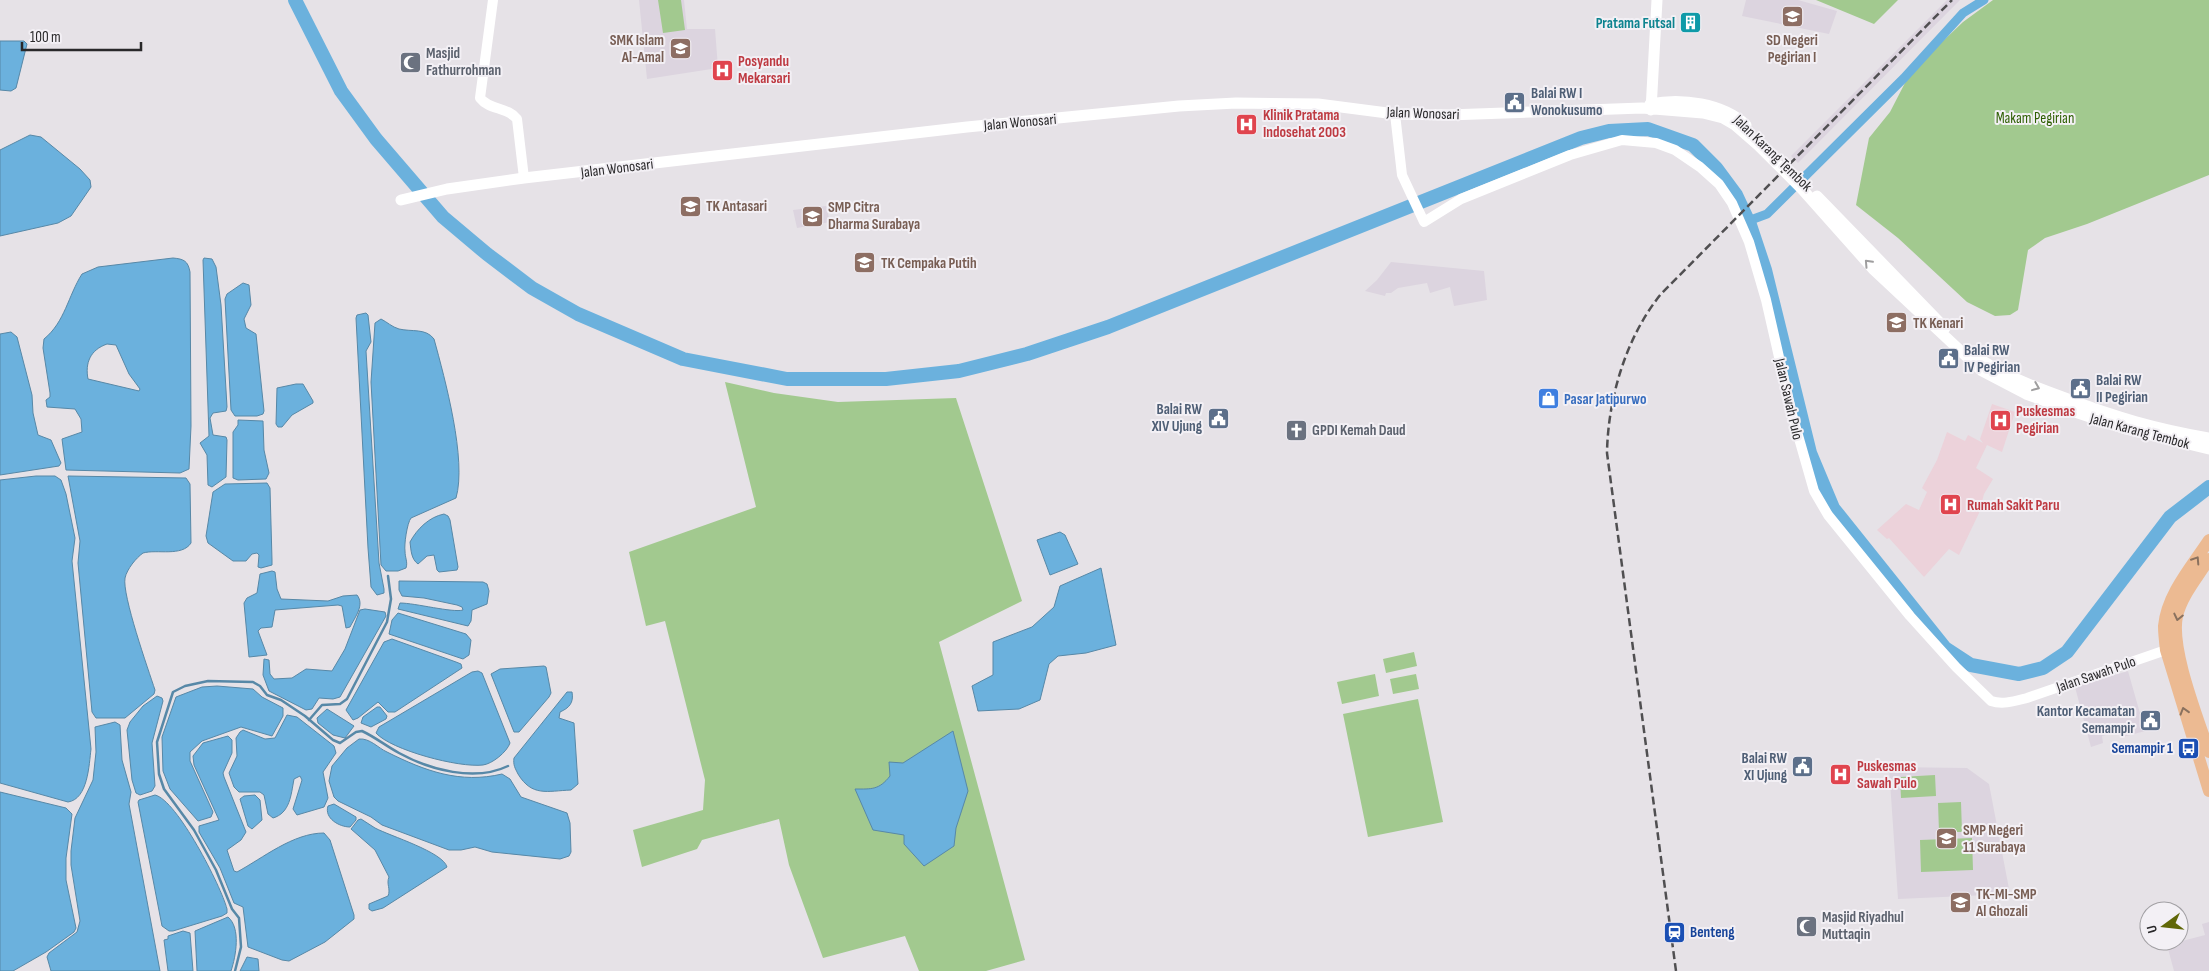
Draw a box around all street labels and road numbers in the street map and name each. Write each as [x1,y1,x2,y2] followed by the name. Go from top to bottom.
[1385,103,1460,124] street label: Jalan Wonosari
[982,110,1057,135] street label: Jalan Wonosari
[1729,110,1816,196] street label: Jalan Karang Tembok
[579,155,655,182] street label: Jalan Wonosari
[1770,356,1807,442] street label: Jalan Sawah Pulo
[2087,409,2192,454] street label: Jalan Karang Tembok
[2053,652,2138,697] street label: Jalan Sawah Pulo

